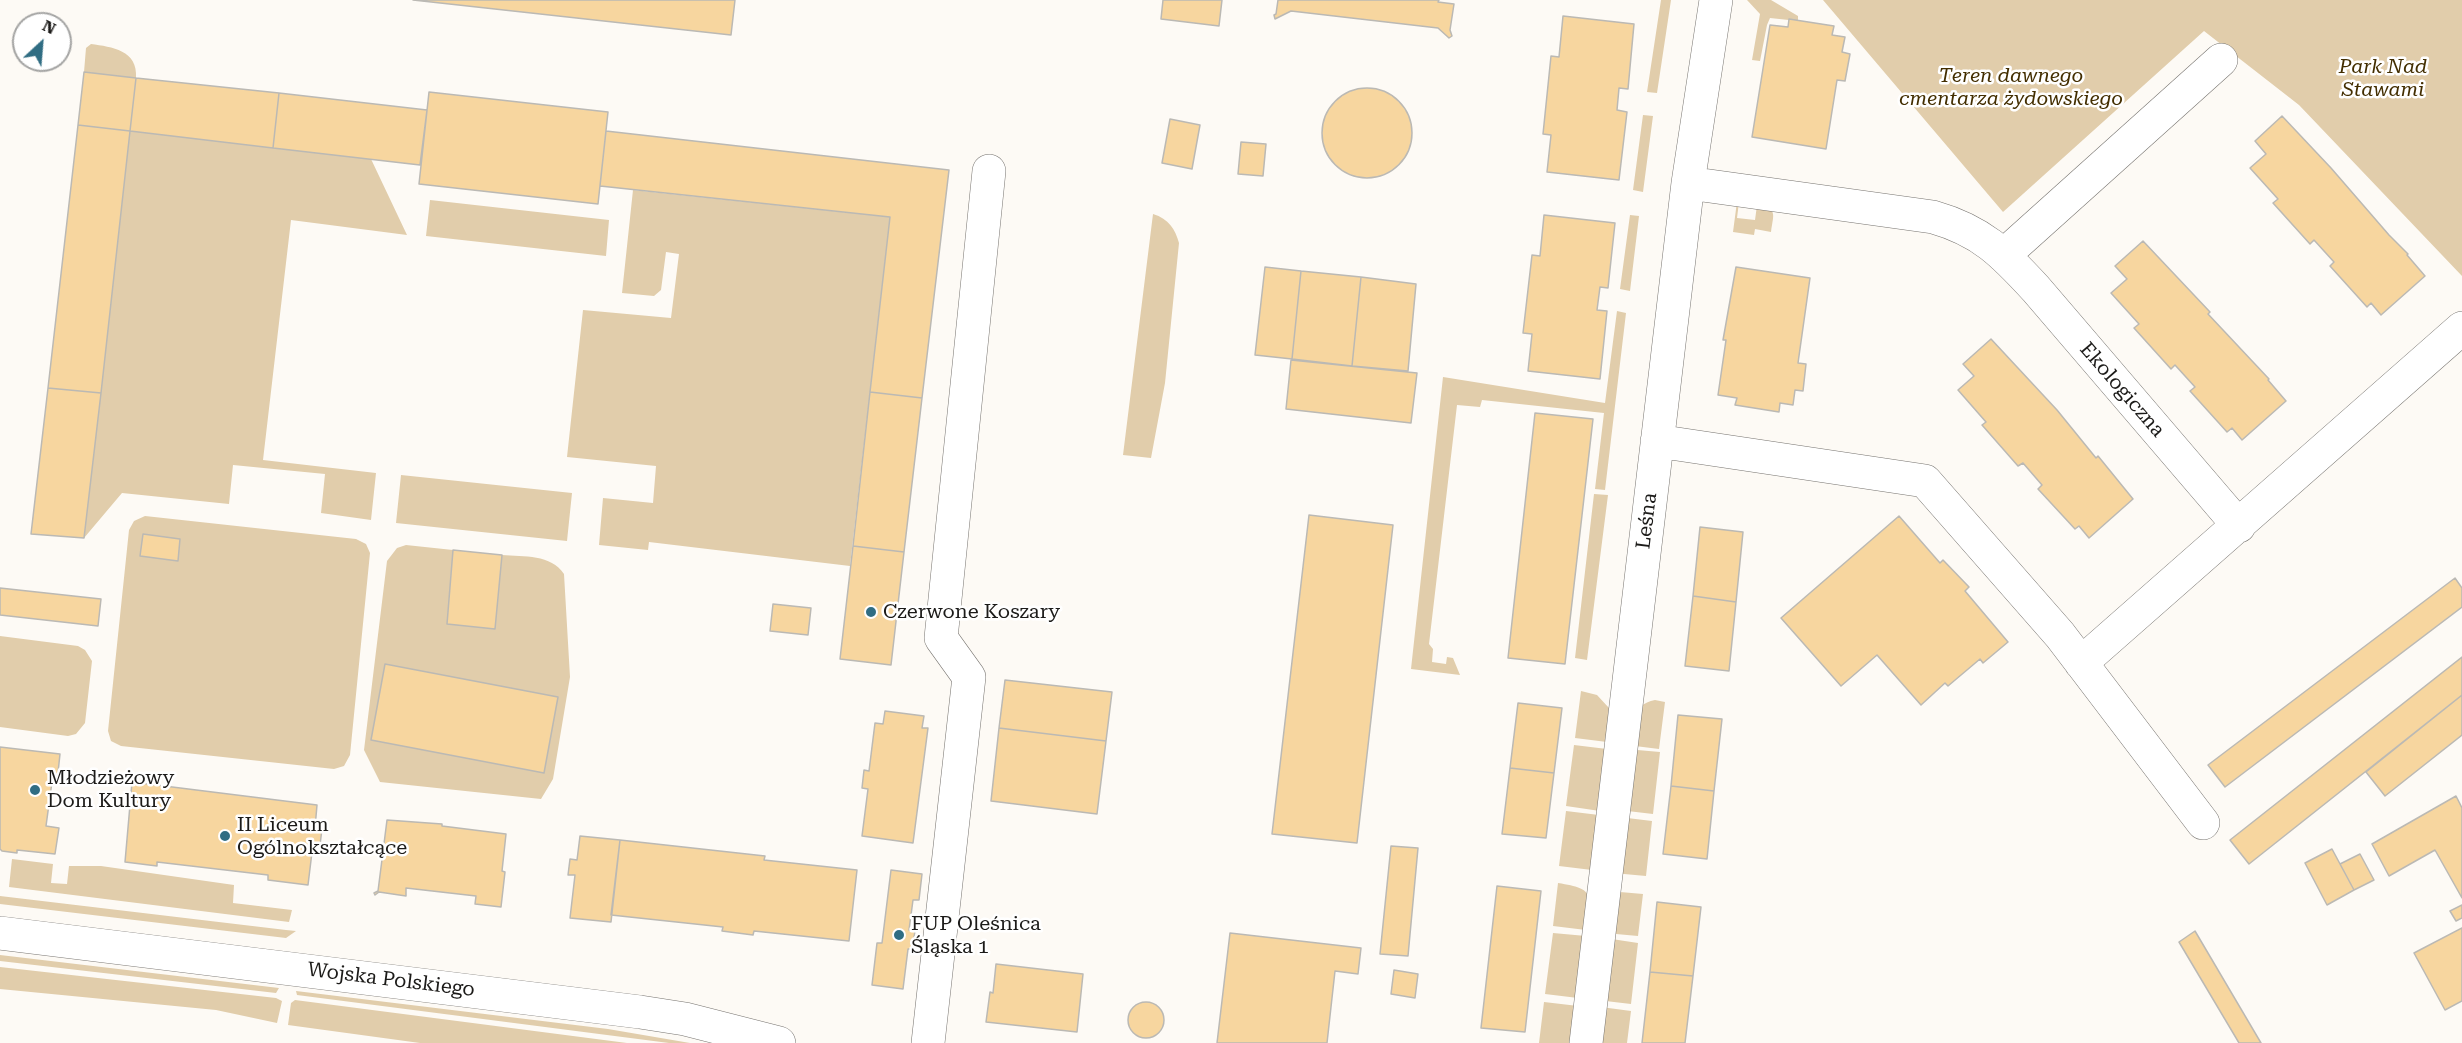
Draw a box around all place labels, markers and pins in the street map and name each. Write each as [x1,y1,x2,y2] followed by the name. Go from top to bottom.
[883,600,1060,624] place label: Czerwone Koszary
[864,605,878,619] marker: Czerwone Koszary
[47,766,174,813] place label: Młodzieżowy Dom Kultury
[28,783,42,797] marker: Młodzieżowy Dom Kultury
[237,813,407,860] place label: II Liceum Ogólnokształcące
[218,829,232,843] marker: II Liceum Ogólnokształcące
[911,912,1041,959] place label: FUP Oleśnica Śląska 1
[892,928,906,942] marker: FUP Oleśnica Śląska 1

